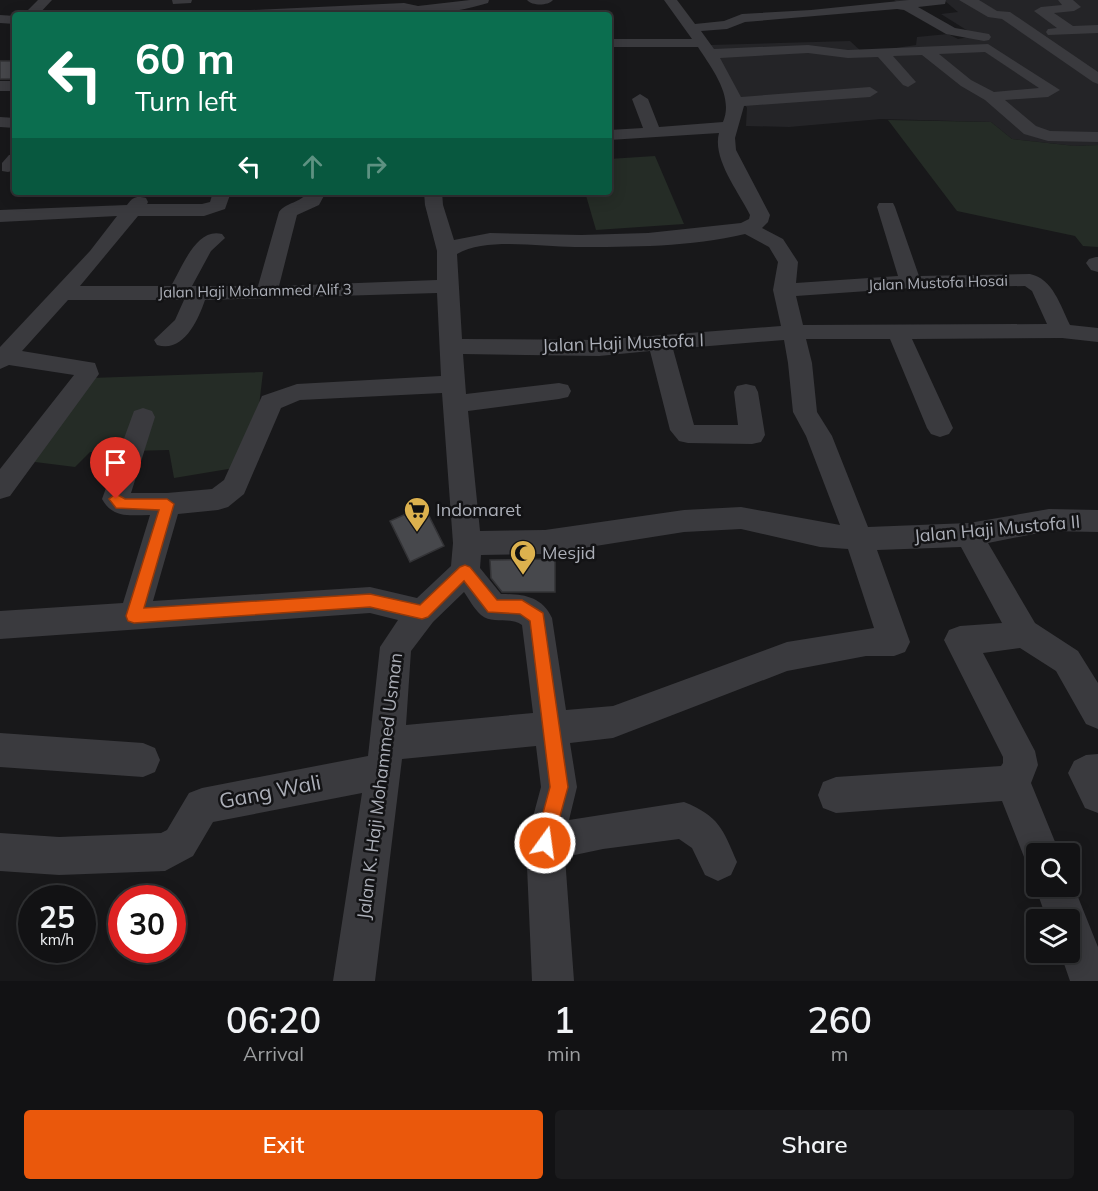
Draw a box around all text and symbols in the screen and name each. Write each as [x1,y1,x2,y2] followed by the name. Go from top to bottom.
[135,32,235,85] text: 60 m
[36,36,114,114] icon: left
[135,84,237,118] text: Turn left
[233,150,266,183] icon: left
[296,150,329,183] icon: ahead
[359,150,392,183] icon: right
[868,271,1008,294] street label: Jalan Mustofa Hosai
[158,279,352,302] street label: Jalan Haji Mohammed Alif 3
[542,328,704,357] street label: Jalan Haji Mustofa I
[90,437,141,499] pin
[99,446,132,479] icon: arrive
[402,495,432,533] supermarket icon: Indomaret
[436,498,521,521] place label: Indomaret
[913,510,1081,547] street label: Jalan Haji Mustofa II
[508,538,538,576] mosque icon: Mesjid
[542,541,596,564] place label: Mesjid
[352,651,407,921] street label: Jalan K. Haji Mohammed Usman
[217,768,323,814] street label: Gang Wali
[513,811,577,875] position arrow
[1026,843,1080,963] map controls
[1026,843,1080,897] button: search
[108,885,186,963] speed limit sign: 30
[39,898,75,936] text: 25
[1026,909,1080,963] button: layers
[40,930,74,949] text: km/h
[226,997,321,1042] text: 06:20
[553,997,575,1042] text: 1
[807,997,872,1042] text: 260
[243,1041,304,1066] text: Arrival
[547,1041,581,1066] text: min
[831,1041,848,1066] text: m
[24,1110,543,1179] button: Exit
[555,1110,1074,1179] button: Share

